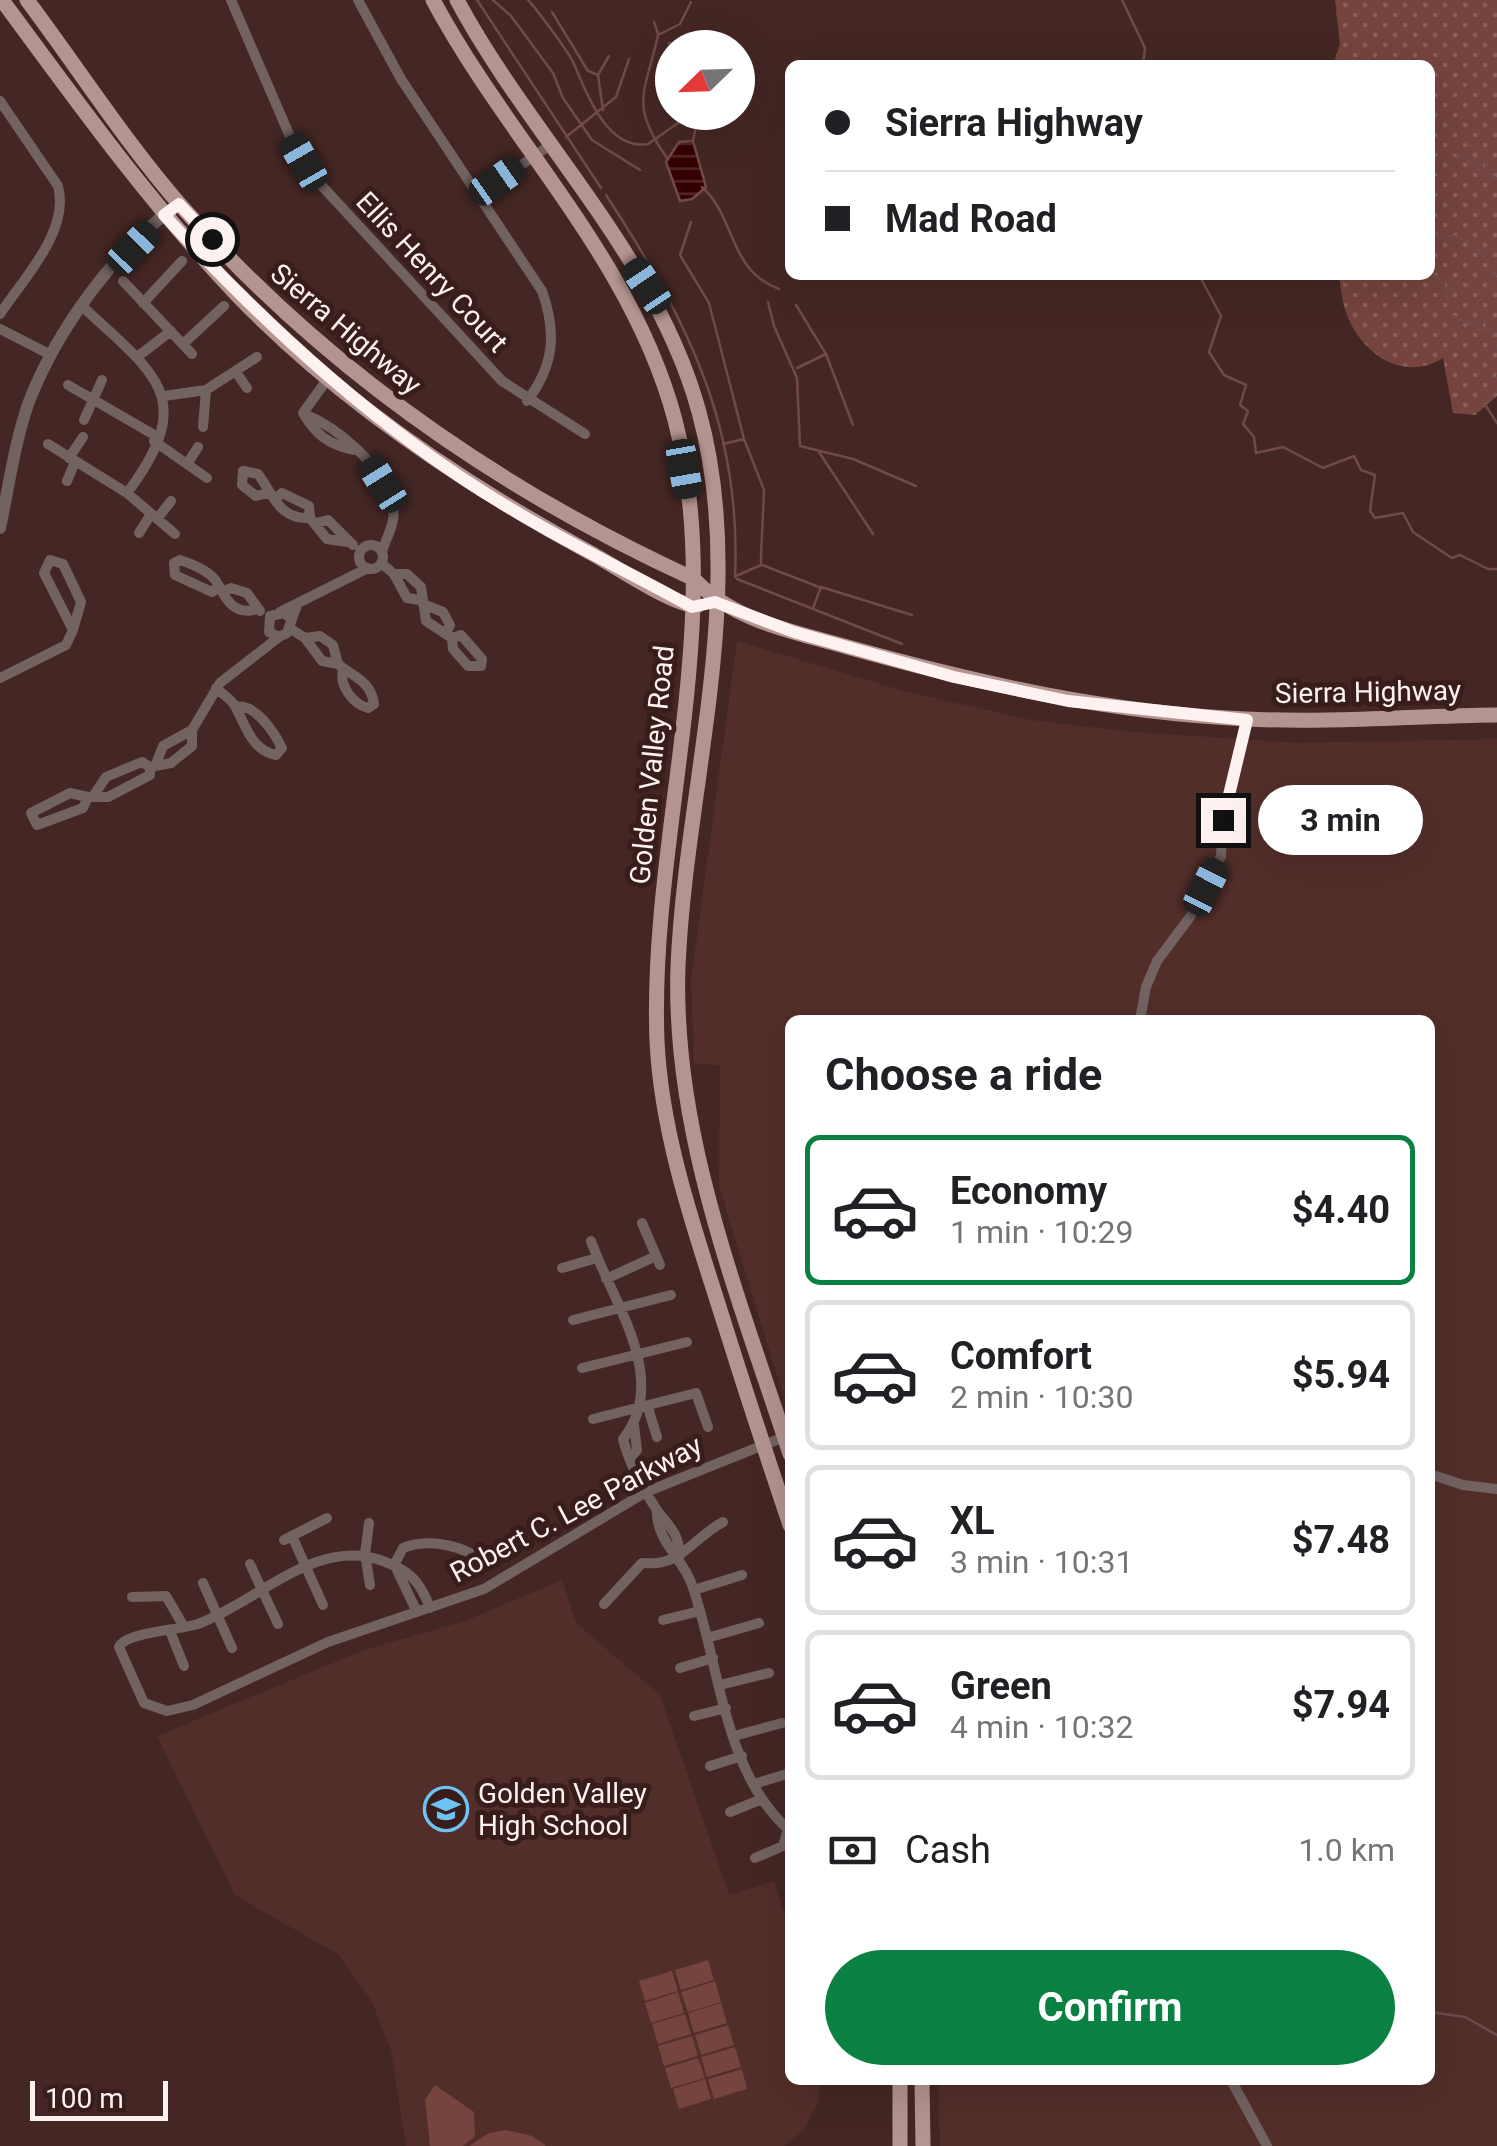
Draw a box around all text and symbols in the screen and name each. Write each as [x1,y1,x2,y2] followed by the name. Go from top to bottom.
[655,30,755,130] north arrow
[655,30,755,130] map controls
[885,101,1143,145] text: Sierra Highway
[276,129,332,195] car
[464,152,530,210] car
[349,185,515,359] street label: Ellis Henry Court
[885,197,1057,241] text: Mad Road
[101,216,165,280] car
[190,217,235,262] route start
[618,253,676,319] car
[264,257,428,401] street label: Sierra Highway
[664,437,704,501] car
[354,451,412,517] car
[623,644,681,886] street label: Golden Valley Road
[1275,674,1461,710] street label: Sierra Highway
[1258,785,1423,855] callout: 3 min
[1201,798,1246,843] route end
[1300,801,1381,839] text: 3 min
[1179,853,1233,921] car
[825,1048,1102,1101] text: Choose a ride
[830,1165,920,1255] icon: car
[950,1169,1107,1213] text: Economy
[1292,1188,1390,1232] text: $4.40
[950,1213,1133,1251] text: 1 min · 10:29
[830,1330,920,1420] icon: car
[950,1334,1092,1378] text: Comfort
[1292,1353,1390,1397] text: $5.94
[950,1378,1133,1416] text: 2 min · 10:30
[445,1429,707,1589] street label: Robert C. Lee Parkway
[830,1495,920,1585] icon: car
[950,1499,995,1543] text: XL
[1292,1518,1390,1562] text: $7.48
[950,1543,1133,1581] text: 3 min · 10:31
[830,1660,920,1750] icon: car
[950,1664,1052,1708] text: Green
[1292,1683,1390,1727] text: $7.94
[950,1708,1133,1746] text: 4 min · 10:32
[478,1777,647,1842] place label: Golden Valley High School
[423,1786,469,1832] school or university icon: Golden Valley High School
[825,1823,880,1878] icon: cash
[905,1828,991,1872] text: Cash
[1298,1831,1395,1869] text: 1.0 km
[825,1950,1395,2065] button: Confirm
[30,2076,168,2120] scale bar
[45,2082,124,2115] text: 100 m

